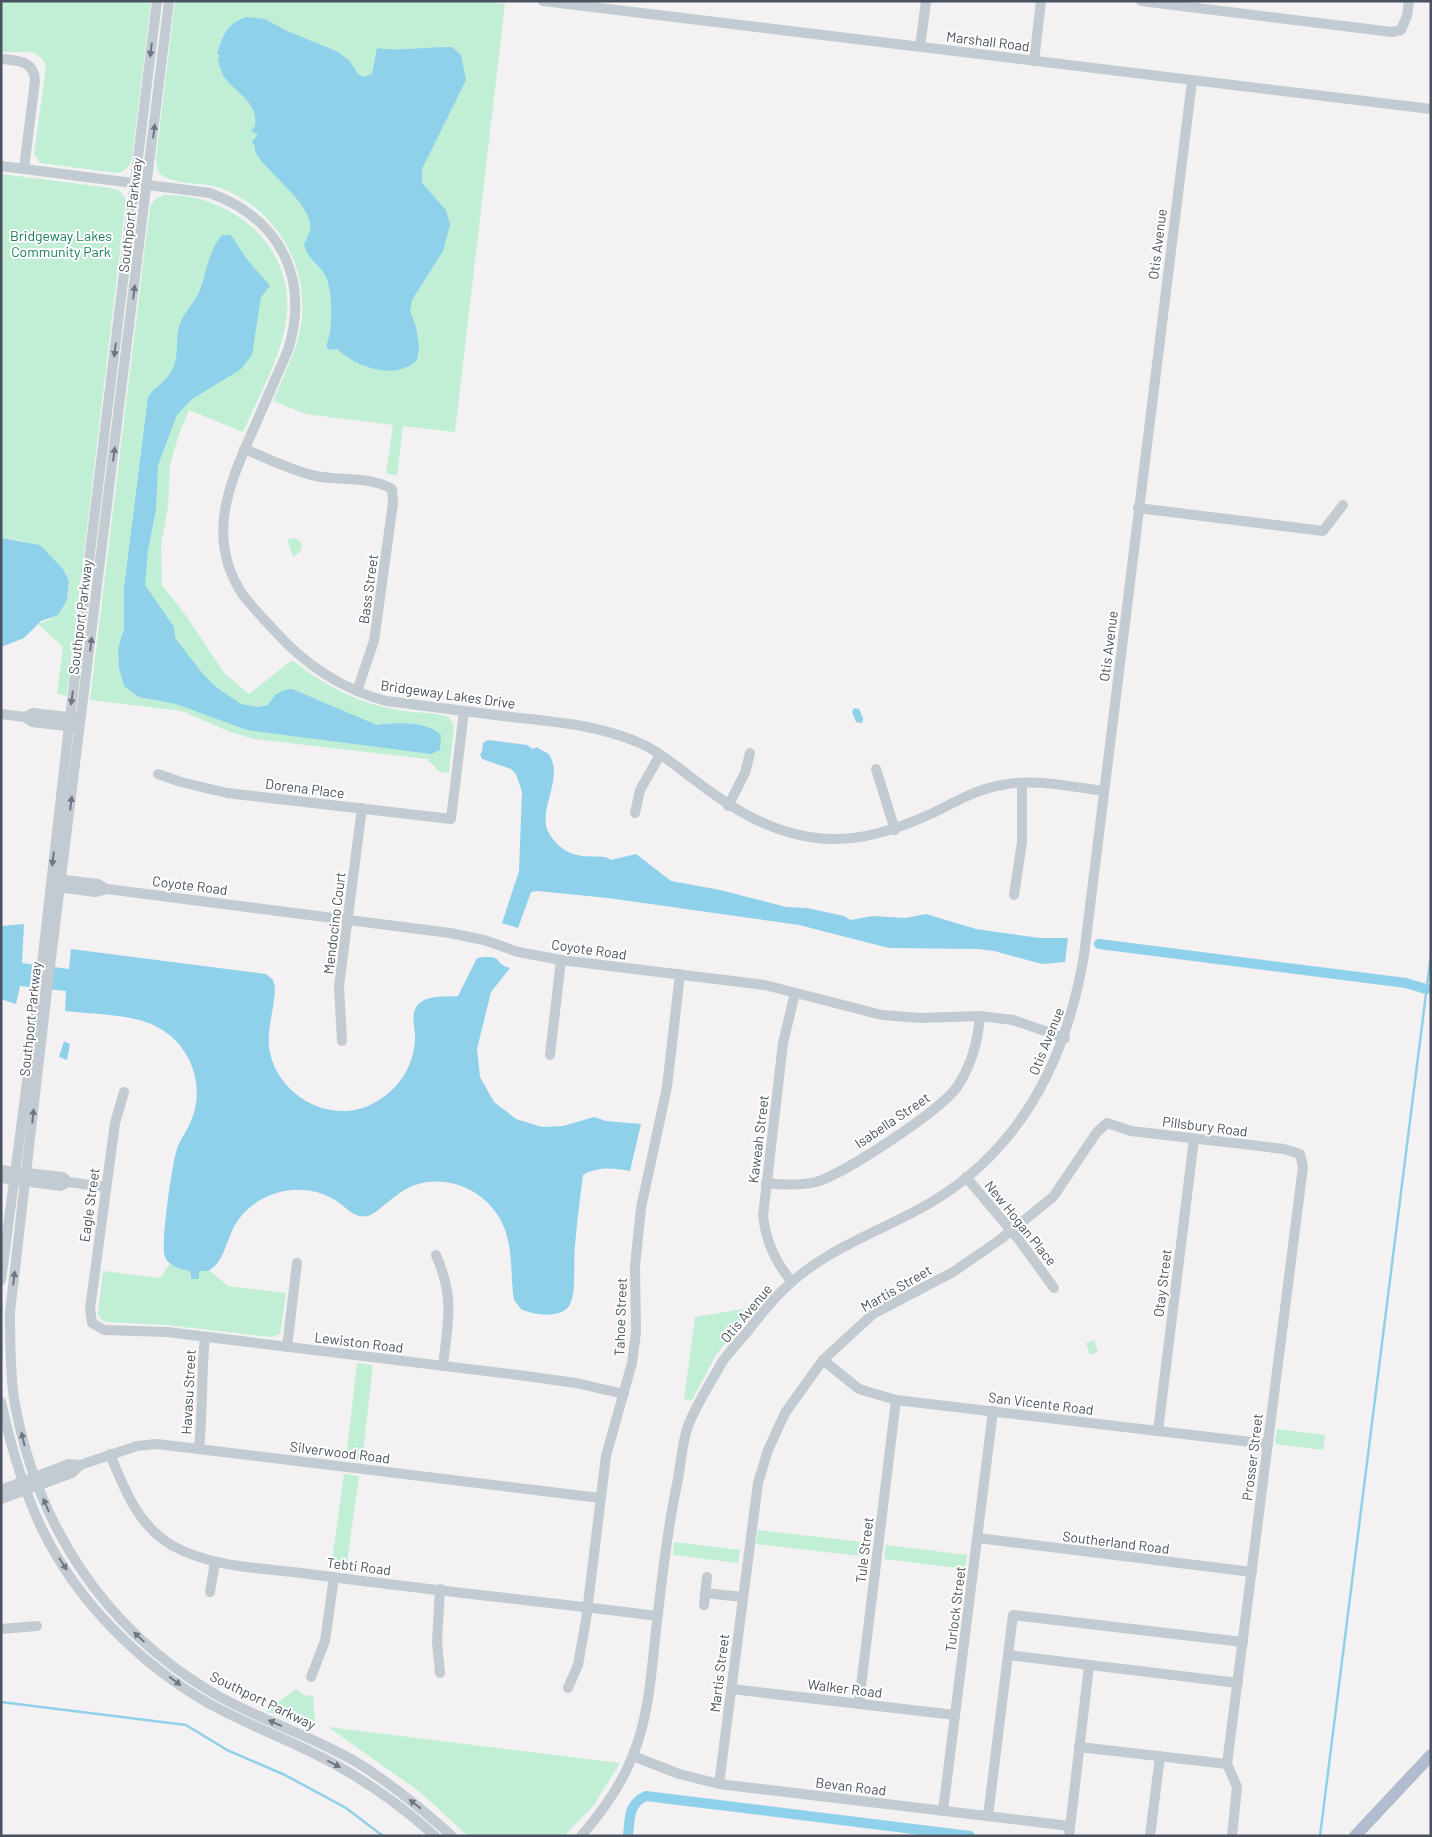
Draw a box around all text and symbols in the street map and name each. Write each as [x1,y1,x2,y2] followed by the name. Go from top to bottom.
[945,27,1031,55] street label: Marshall Road
[147,42,155,58] one-way arrow
[150,123,158,139] one-way arrow
[115,156,146,273] street label: Southport Parkway
[1144,208,1170,280] street label: Otis Avenue
[10,227,112,260] park label: Bridgeway Lakes Community Park
[130,284,138,300] one-way arrow
[111,342,119,358] one-way arrow
[111,445,119,461] one-way arrow
[355,553,381,625] street label: Bass Street
[65,558,96,675] street label: Southport Parkway
[1095,610,1121,682] street label: Otis Avenue
[87,636,95,652] one-way arrow
[379,676,517,712] street label: Bridgeway Lakes Drive
[68,690,76,706] one-way arrow
[264,775,346,801] street label: Dorena Place
[67,795,75,811] one-way arrow
[49,851,57,867] one-way arrow
[319,871,349,975] street label: Mendocino Court
[151,872,229,898] street label: Coyote Road
[550,935,628,963] street label: Coyote Road
[16,960,45,1077] street label: Southport Parkway
[1025,1005,1067,1077] street label: Otis Avenue
[851,1089,933,1151] street label: Isabella Street
[744,1094,772,1184] street label: Kaweah Street
[29,1108,37,1124] one-way arrow
[1161,1112,1249,1140] street label: Pillsbury Road
[75,1167,103,1243] street label: Eagle Street
[981,1177,1061,1269] street label: New Hogan Place
[1149,1248,1175,1318] street label: Otay Street
[858,1261,934,1315] street label: Martis Street
[11,1269,19,1285] one-way arrow
[610,1277,630,1357] street label: Tahoe Street
[717,1280,775,1346] street label: Otis Avenue
[314,1328,404,1356] street label: Lewiston Road
[177,1349,199,1435] street label: Havasu Street
[987,1388,1095,1418] street label: San Vicente Road
[1238,1412,1266,1502] street label: Prosser Street
[19,1431,27,1446] one-way arrow
[289,1437,391,1467] street label: Silverwood Road
[41,1498,49,1512] one-way arrow
[852,1516,876,1584] street label: Tule Street
[1062,1527,1170,1557] street label: Southerland Road
[326,1554,392,1578] street label: Tebti Road
[58,1558,68,1571] one-way arrow
[941,1565,969,1653] street label: Turlock Street
[133,1631,145,1643] one-way arrow
[706,1633,732,1713] street label: Martis Street
[207,1667,319,1733] street label: Southport Parkway
[807,1675,883,1701] street label: Walker Road
[168,1676,182,1686] one-way arrow
[268,1719,282,1727] one-way arrow
[327,1760,341,1768] one-way arrow
[815,1773,887,1799] street label: Bevan Road
[409,1799,422,1809] one-way arrow

